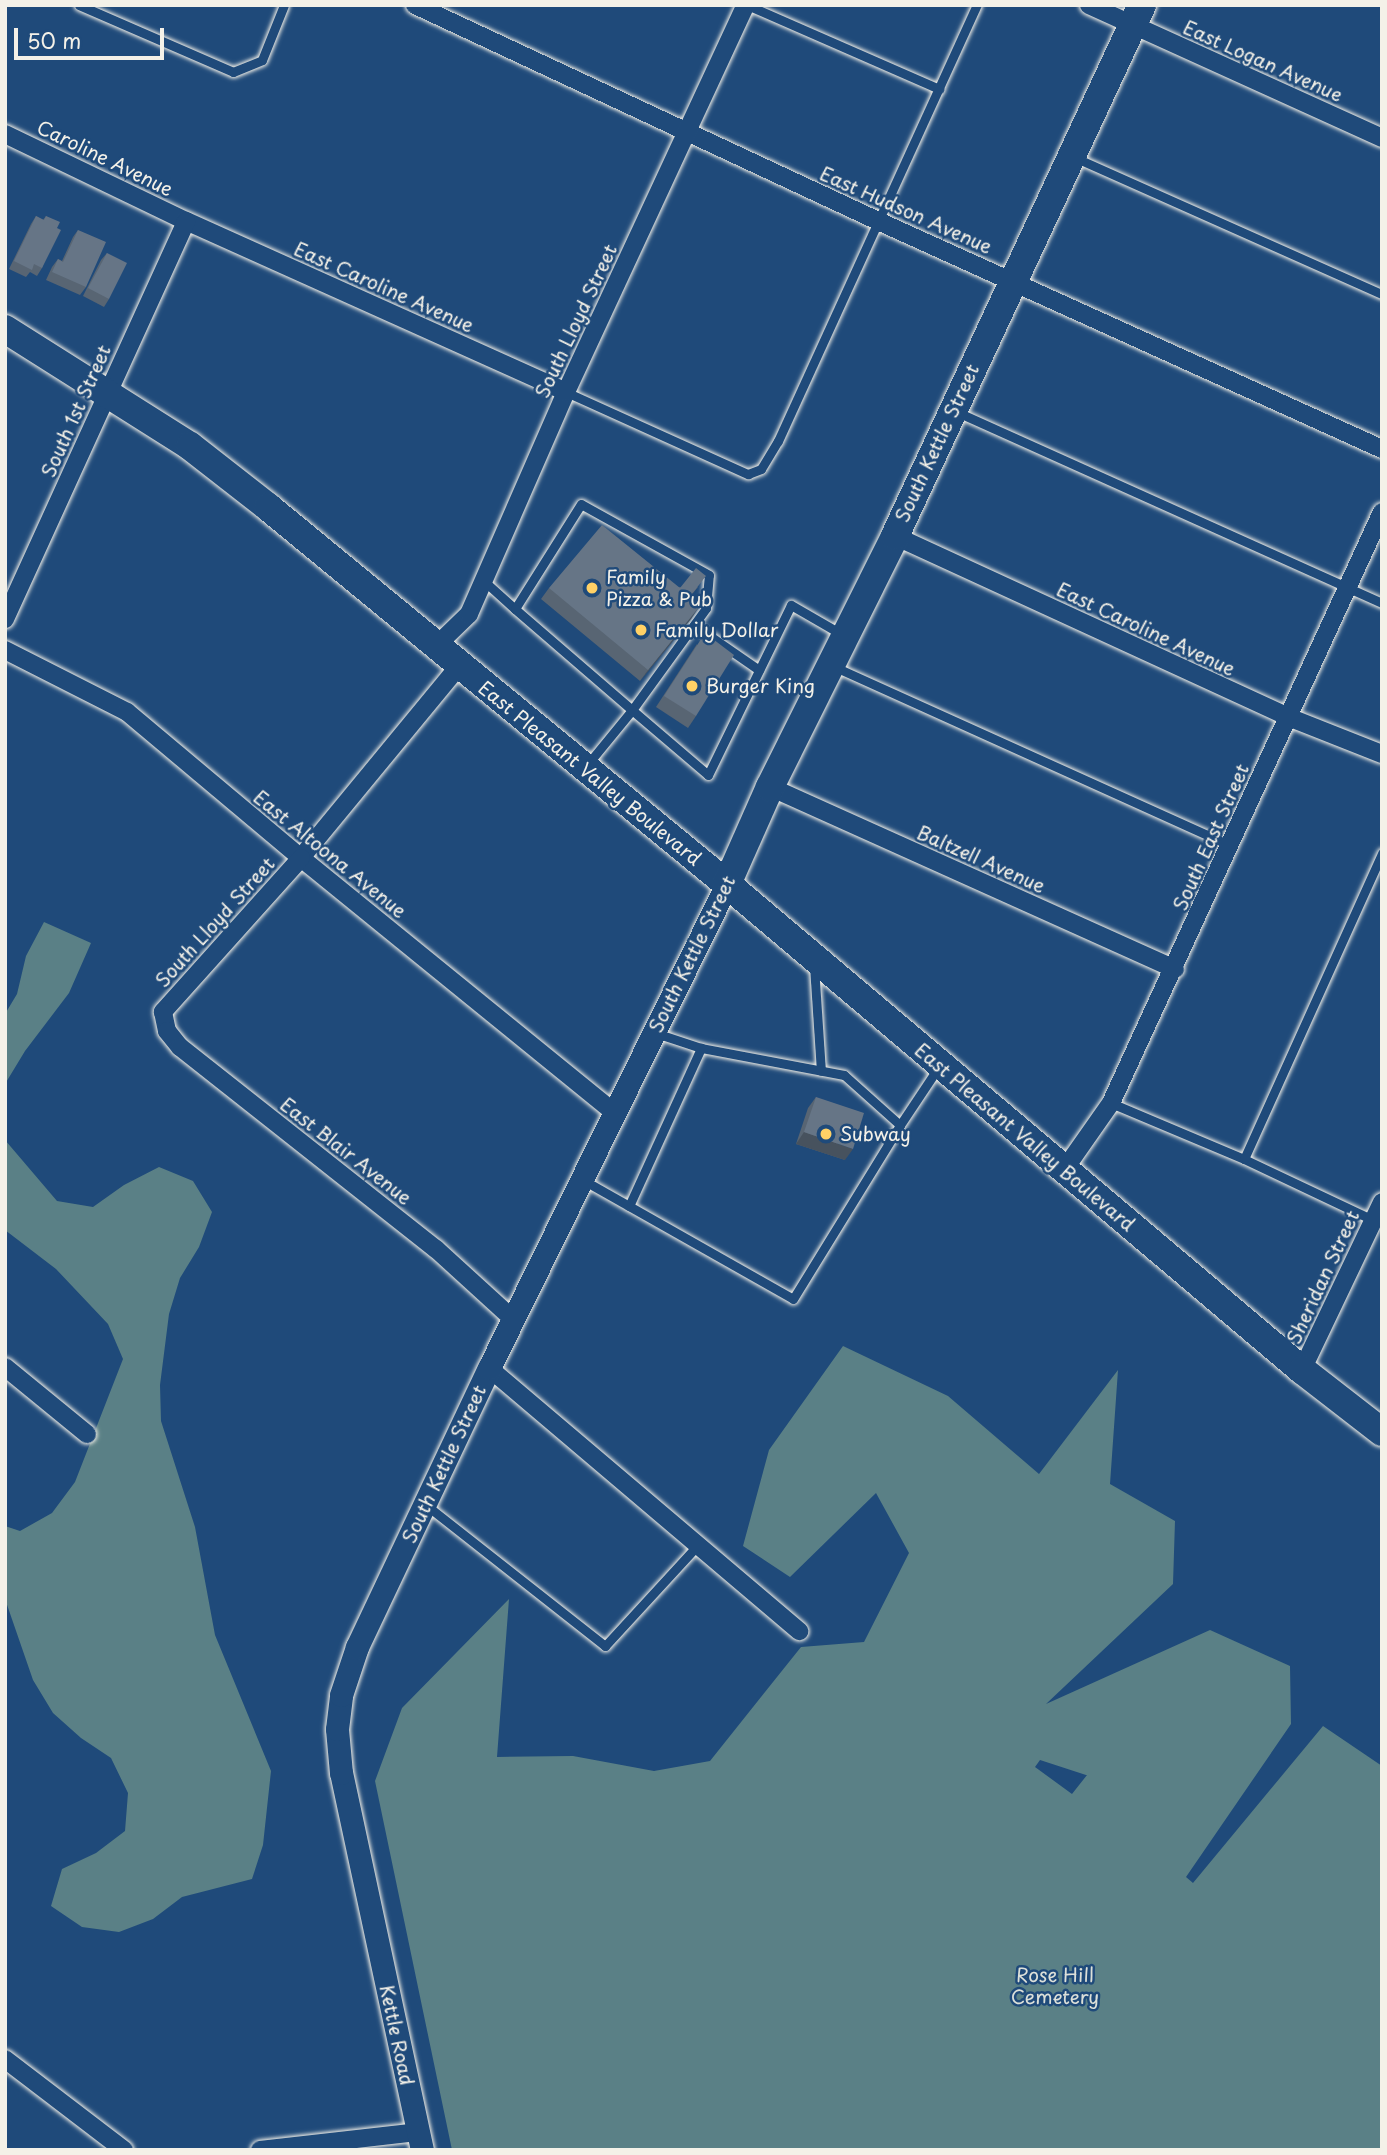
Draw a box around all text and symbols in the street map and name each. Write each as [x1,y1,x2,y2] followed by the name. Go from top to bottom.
[18,14,168,58] scale bar
[1180,16,1346,106] street label: East Logan Avenue
[27,24,81,56] text: 50 m
[33,115,177,201] street label: Caroline Avenue
[817,162,995,258] street label: East Hudson Avenue
[291,237,477,337] street label: East Caroline Avenue
[530,240,622,402] street label: South Lloyd Street
[36,339,116,483] street label: South 1st Street
[890,360,984,526] street label: South Kettle Street
[606,566,713,610] place label: Family Pizza & Pub
[1053,578,1239,680] street label: East Caroline Avenue
[584,580,600,596] marker: Family Pizza & Pub
[655,619,779,641] place label: Family Dollar
[633,622,649,638] marker: Family Dollar
[706,675,814,697] place label: Burger King
[473,676,707,870] street label: East Pleasant Valley Boulevard
[684,678,700,694] marker: Burger King
[1168,759,1254,915] street label: South East Street
[249,786,411,922] street label: East Altoona Avenue
[913,820,1049,898] street label: Baltzell Avenue
[150,852,280,992] street label: South Lloyd Street
[644,871,740,1037] street label: South Kettle Street
[910,1038,1140,1236] street label: East Pleasant Valley Boulevard
[276,1093,416,1209] street label: East Blair Avenue
[840,1123,911,1145] place label: Subway
[818,1126,834,1142] marker: Subway
[1282,1207,1364,1347] street label: Sheridan Street
[397,1381,491,1547] street label: South Kettle Street
[1011,1964,1099,2008] park label: Rose Hill Cemetery
[375,1982,419,2088] street label: Kettle Road

